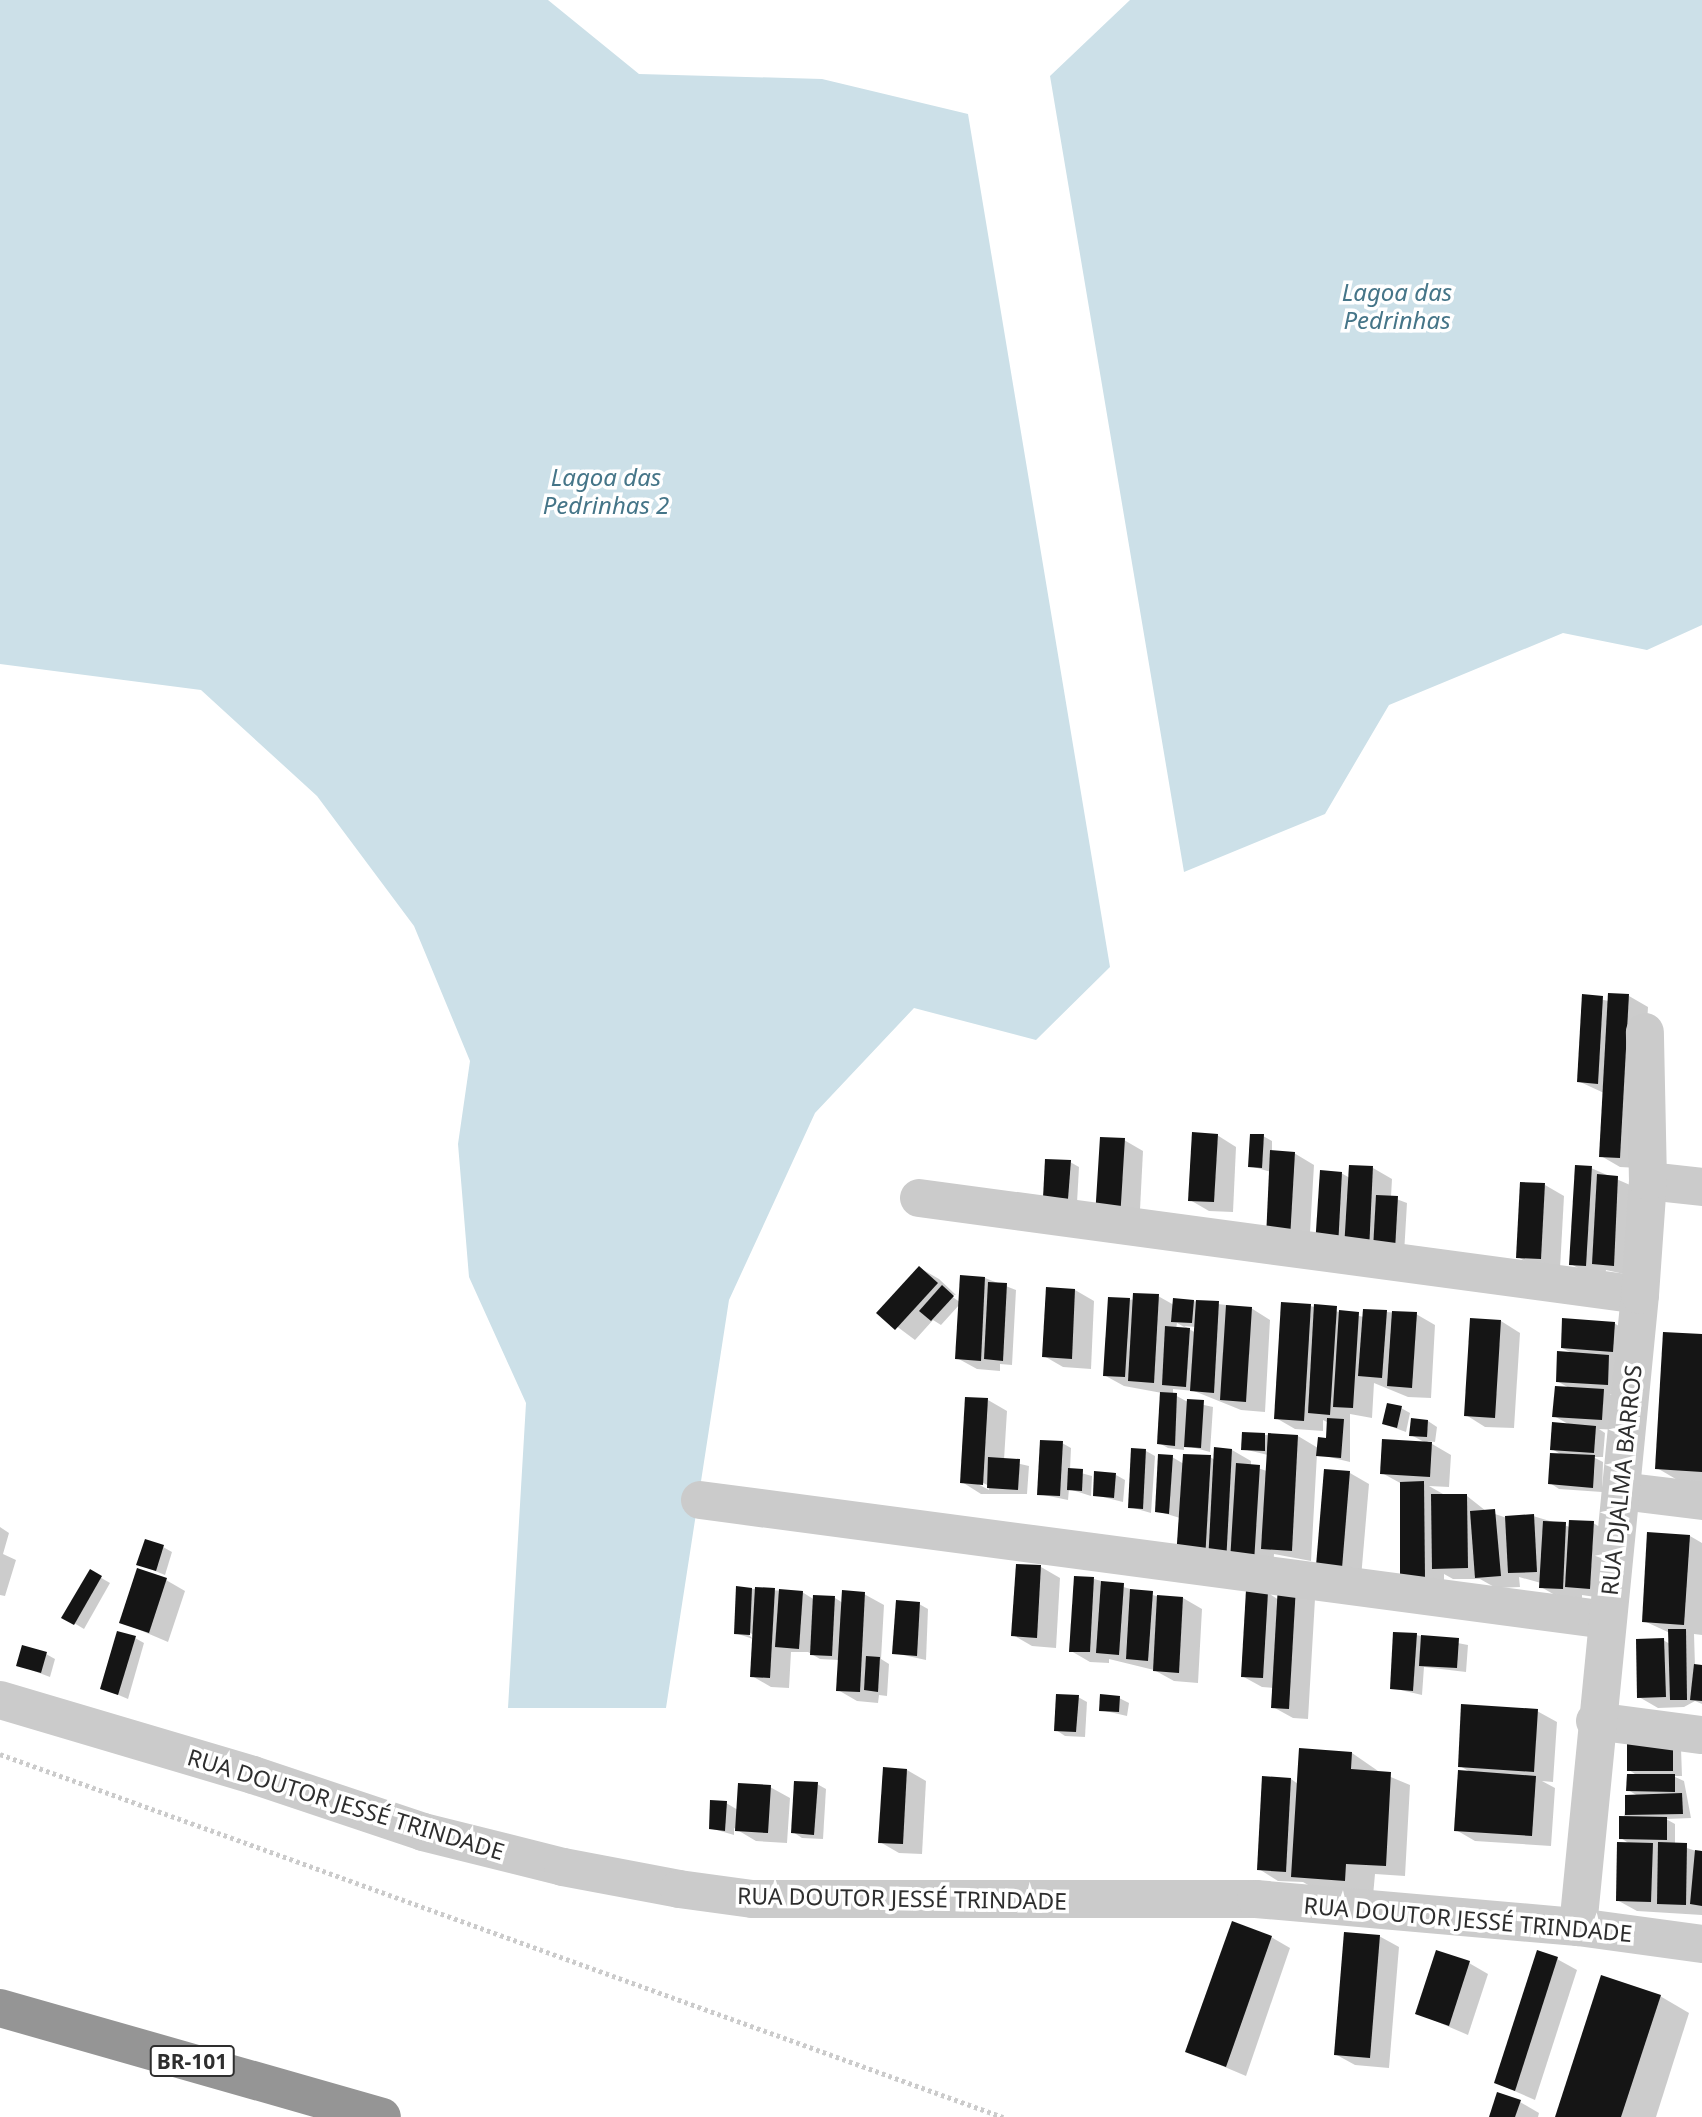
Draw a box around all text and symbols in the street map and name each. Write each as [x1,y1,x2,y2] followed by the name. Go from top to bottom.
[1342,278,1452,334] water label: Lagoa das Pedrinhas
[543,463,669,519] water label: Lagoa das Pedrinhas 2
[1595,1363,1647,1597] street label: RUA DJALMA BARROS
[184,1743,508,1865] street label: RUA DOUTOR JESSÉ TRINDADE
[737,1881,1067,1915] street label: RUA DOUTOR JESSÉ TRINDADE
[1303,1891,1633,1947] street label: RUA DOUTOR JESSÉ TRINDADE
[148,2044,236,2078] road number: BR-101

